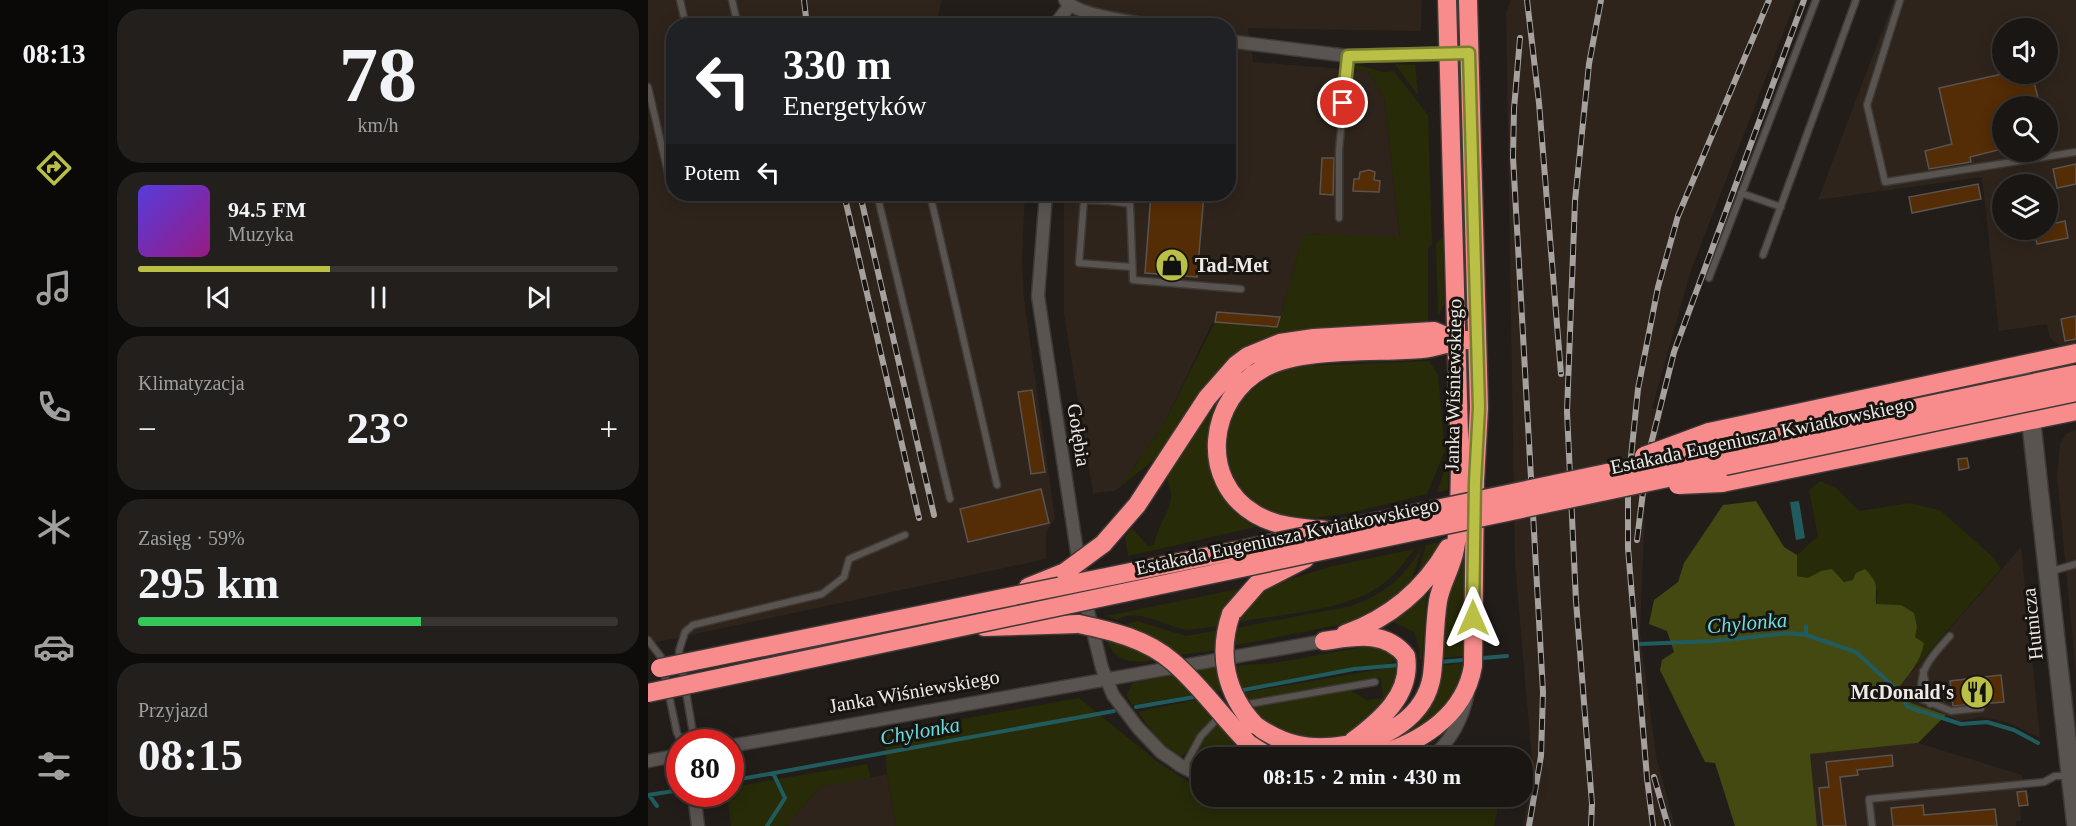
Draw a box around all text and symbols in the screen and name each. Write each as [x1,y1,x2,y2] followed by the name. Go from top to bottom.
[1992,18,2058,240] map controls
[1992,18,2058,84] button: sound
[339,31,417,118] text: 78
[23,39,86,69] text: 08:13
[684,42,762,120] icon: left
[783,42,892,88] text: 330 m
[1317,77,1368,128] pin
[1326,86,1359,119] icon: arrive
[783,91,926,121] text: Energetyków
[1992,96,2058,162] button: search
[357,114,399,136] text: km/h
[33,147,75,189] icon: directions
[752,156,785,189] icon: left
[684,160,740,185] text: Potem
[1992,174,2058,240] button: layers
[228,197,306,222] text: 94.5 FM
[228,223,294,245] text: Muzyka
[1154,247,1190,283] shop icon: Tad-Met
[1195,254,1269,276] place label: Tad-Met
[33,267,75,309] icon: music
[202,281,235,314] icon: previous
[362,281,395,314] icon: pause
[522,281,555,314] icon: next
[1440,298,1467,472] street label: Janka Wiśniewskiego
[138,372,245,394] text: Klimatyzacja
[33,386,75,428] icon: phone
[1608,392,1916,479] street label: Estakada Eugeniusza Kwiatkowskiego
[1062,402,1095,468] street label: Gołębia
[347,403,410,453] text: 23°
[138,411,157,447] text: −
[599,411,618,447] text: +
[1133,493,1441,580] street label: Estakada Eugeniusza Kwiatkowskiego
[33,506,75,548] icon: climate
[138,527,245,549] text: Zasięg · 59%
[138,558,279,608] text: 295 km
[1441,586,1505,650] position arrow
[2017,587,2047,661] street label: Hutnicza
[1706,608,1788,638] water label: Chylonka
[33,626,75,668] icon: car
[827,665,1001,718] street label: Janka Wiśniewskiego
[1959,674,1995,710] restaurant icon: McDonald's
[1851,681,1954,703] place label: McDonald's
[138,699,208,721] text: Przyjazd
[878,712,962,750] water label: Chylonka
[666,729,744,807] speed limit sign: 80
[138,730,243,780] text: 08:15
[33,745,75,787] icon: filters
[1263,764,1461,789] text: 08:15 · 2 min · 430 m

